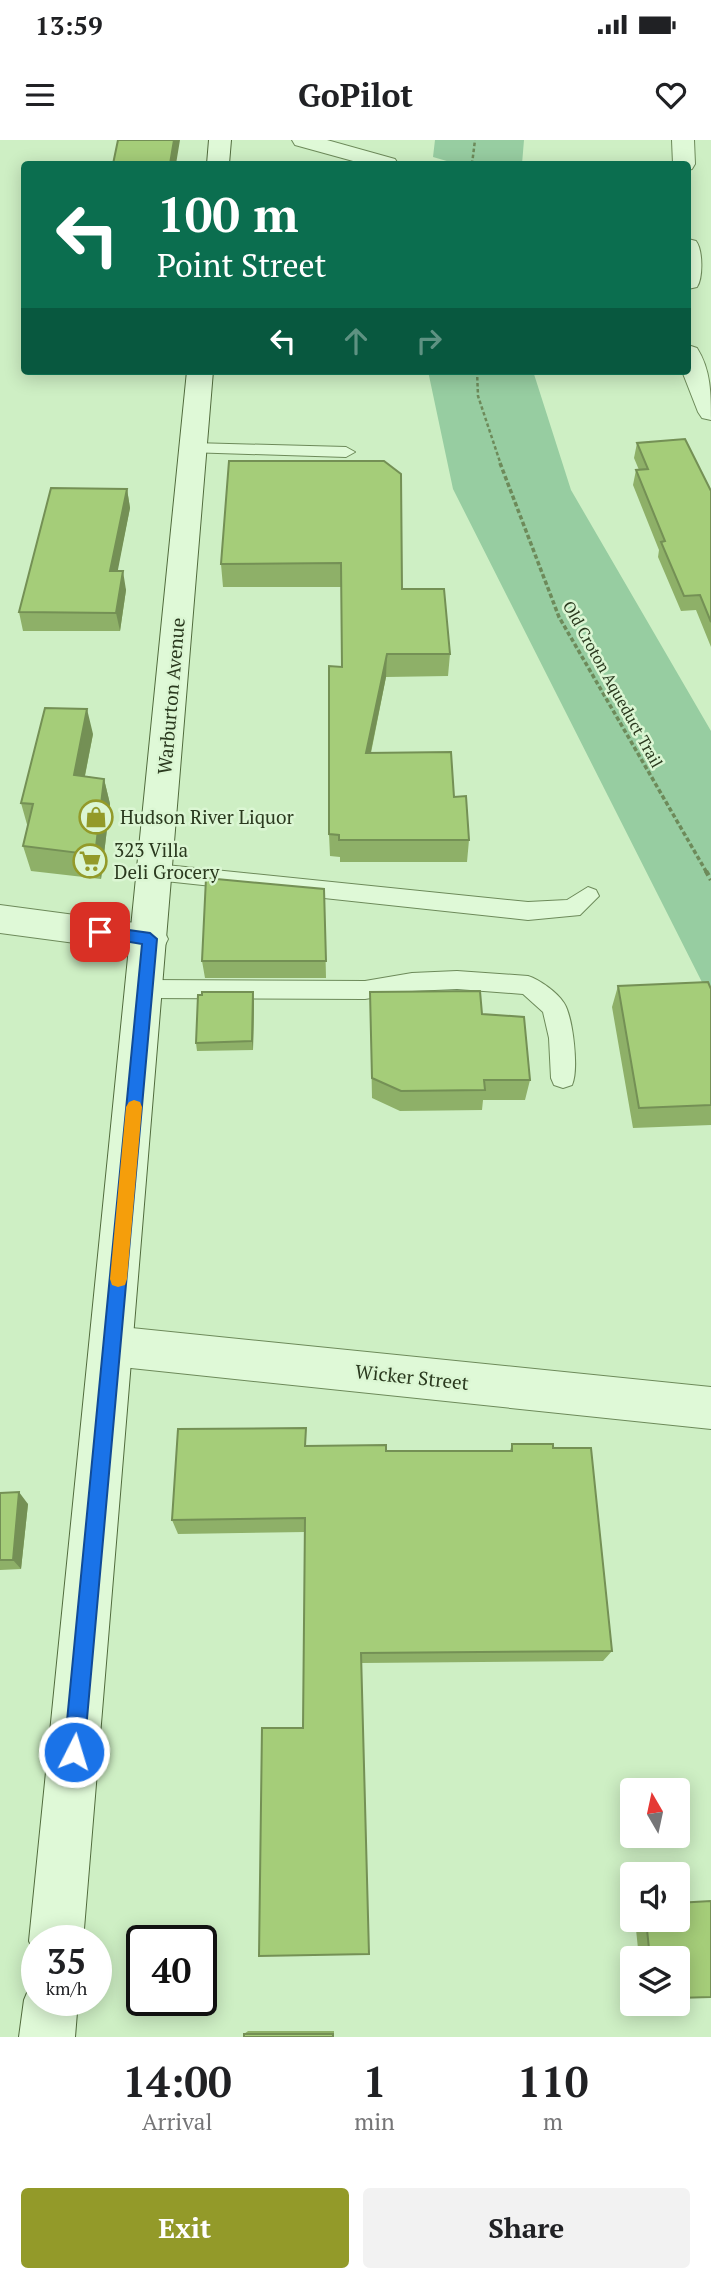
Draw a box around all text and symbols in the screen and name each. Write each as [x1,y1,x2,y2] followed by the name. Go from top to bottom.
[35,8,103,42] text: 13:59
[298,74,413,116] text: GoPilot
[21,76,59,114] icon: menu
[652,76,690,114] icon: heart
[157,181,299,246] text: 100 m
[42,189,133,280] icon: left
[157,244,326,286] text: Point Street
[264,322,302,360] icon: left
[337,322,375,360] icon: ahead
[410,322,448,360] icon: right
[558,597,668,771] street label: Old Croton Aqueduct Trail
[151,617,190,775] street label: Warburton Avenue
[77,798,115,836] shop icon: Hudson River Liquor
[120,804,294,829] place label: Hudson River Liquor
[114,837,220,884] place label: 323 Villa Deli Grocery
[71,842,109,880] supermarket icon: 323 Villa Deli Grocery
[70,902,130,962] pin
[81,913,119,951] icon: arrive
[354,1358,470,1395] street label: Wicker Street
[37,1715,111,1789] position arrow
[620,1778,690,1848] north arrow
[620,1778,690,2016] map controls
[620,1862,690,1932] button: sound
[126,1925,217,2016] speed limit sign: 40
[47,1938,86,1984] text: 35
[620,1946,690,2016] button: layers
[46,1976,87,2000] text: km/h
[123,2053,232,2109] text: 14:00
[363,2053,386,2109] text: 1
[517,2053,588,2109] text: 110
[142,2106,212,2137] text: Arrival
[354,2106,395,2137] text: min
[543,2106,563,2137] text: m
[21,2188,349,2268] button: Exit
[363,2188,690,2268] button: Share

